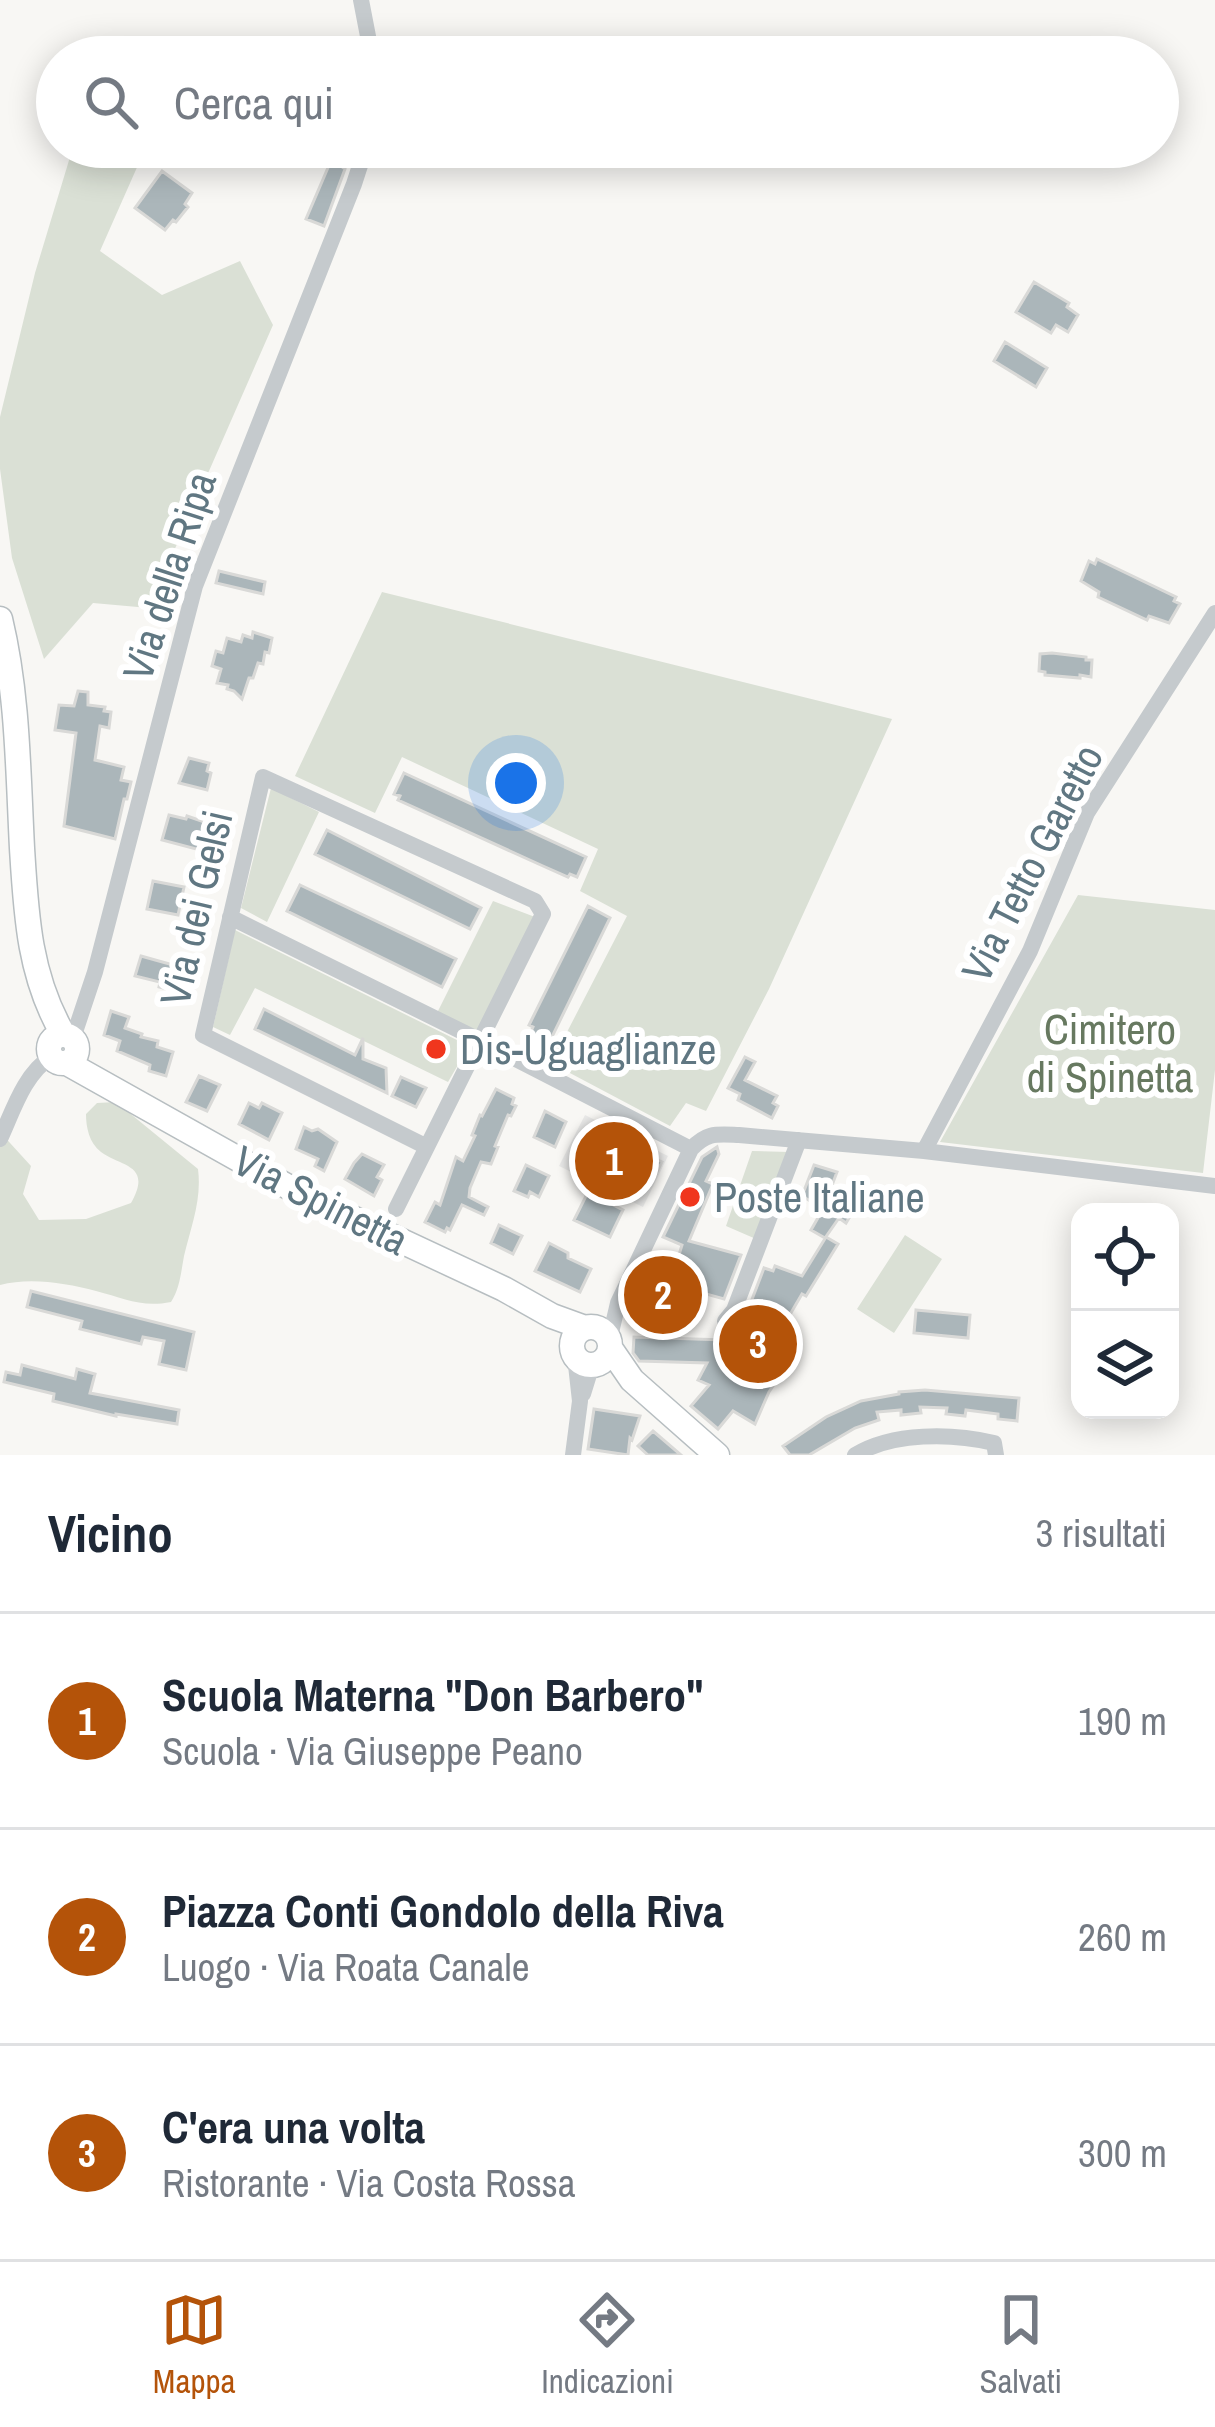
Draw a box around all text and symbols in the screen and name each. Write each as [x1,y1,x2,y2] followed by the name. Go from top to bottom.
[36,36,1179,168] search box
[78,69,144,135] icon: search
[174,72,334,133] text: Cerca qui
[109,465,229,687] street label: Via della Ripa
[948,735,1116,991] street label: Via Tetto Garetto
[486,753,546,813] your location
[146,805,246,1011] street label: Via dei Gelsi
[1027,1001,1193,1105] park label: Cimitero di Spinetta
[460,1021,717,1077] place label: Dis-Uguaglianze
[423,1036,449,1062] marker: Dis-Uguaglianze
[575,1116,653,1206] pin: 1
[224,1132,418,1268] street label: Via Spinetta
[714,1169,925,1225] place label: Poste Italiane
[677,1184,703,1210] marker: Poste Italiane
[1071,1203,1179,1419] map controls
[1071,1203,1179,1311] button: locate
[624,1250,702,1340] pin: 2
[719,1299,797,1389] pin: 3
[1071,1311,1179,1419] button: layers
[48,1499,173,1568] text: Vicino
[1035,1507,1167,1559] text: 3 risultati
[162,1664,704,1725] text: Scuola Materna "Don Barbero"
[78,1695,96,1747] text: 1
[1078,1695,1167,1747] text: 190 m
[162,1725,583,1777] text: Scuola · Via Giuseppe Peano
[162,1880,724,1941] text: Piazza Conti Gondolo della Riva
[78,1911,96,1963] text: 2
[1078,1911,1167,1963] text: 260 m
[162,1941,530,1993] text: Luogo · Via Roata Canale
[162,2096,425,2157] text: C'era una volta
[78,2127,96,2179] text: 3
[1078,2127,1167,2179] text: 300 m
[162,2157,576,2209] text: Ristorante · Via Costa Rossa
[153,2287,236,2403] tab: Mappa
[541,2287,674,2403] tab: Indicazioni
[979,2287,1062,2403] tab: Salvati

